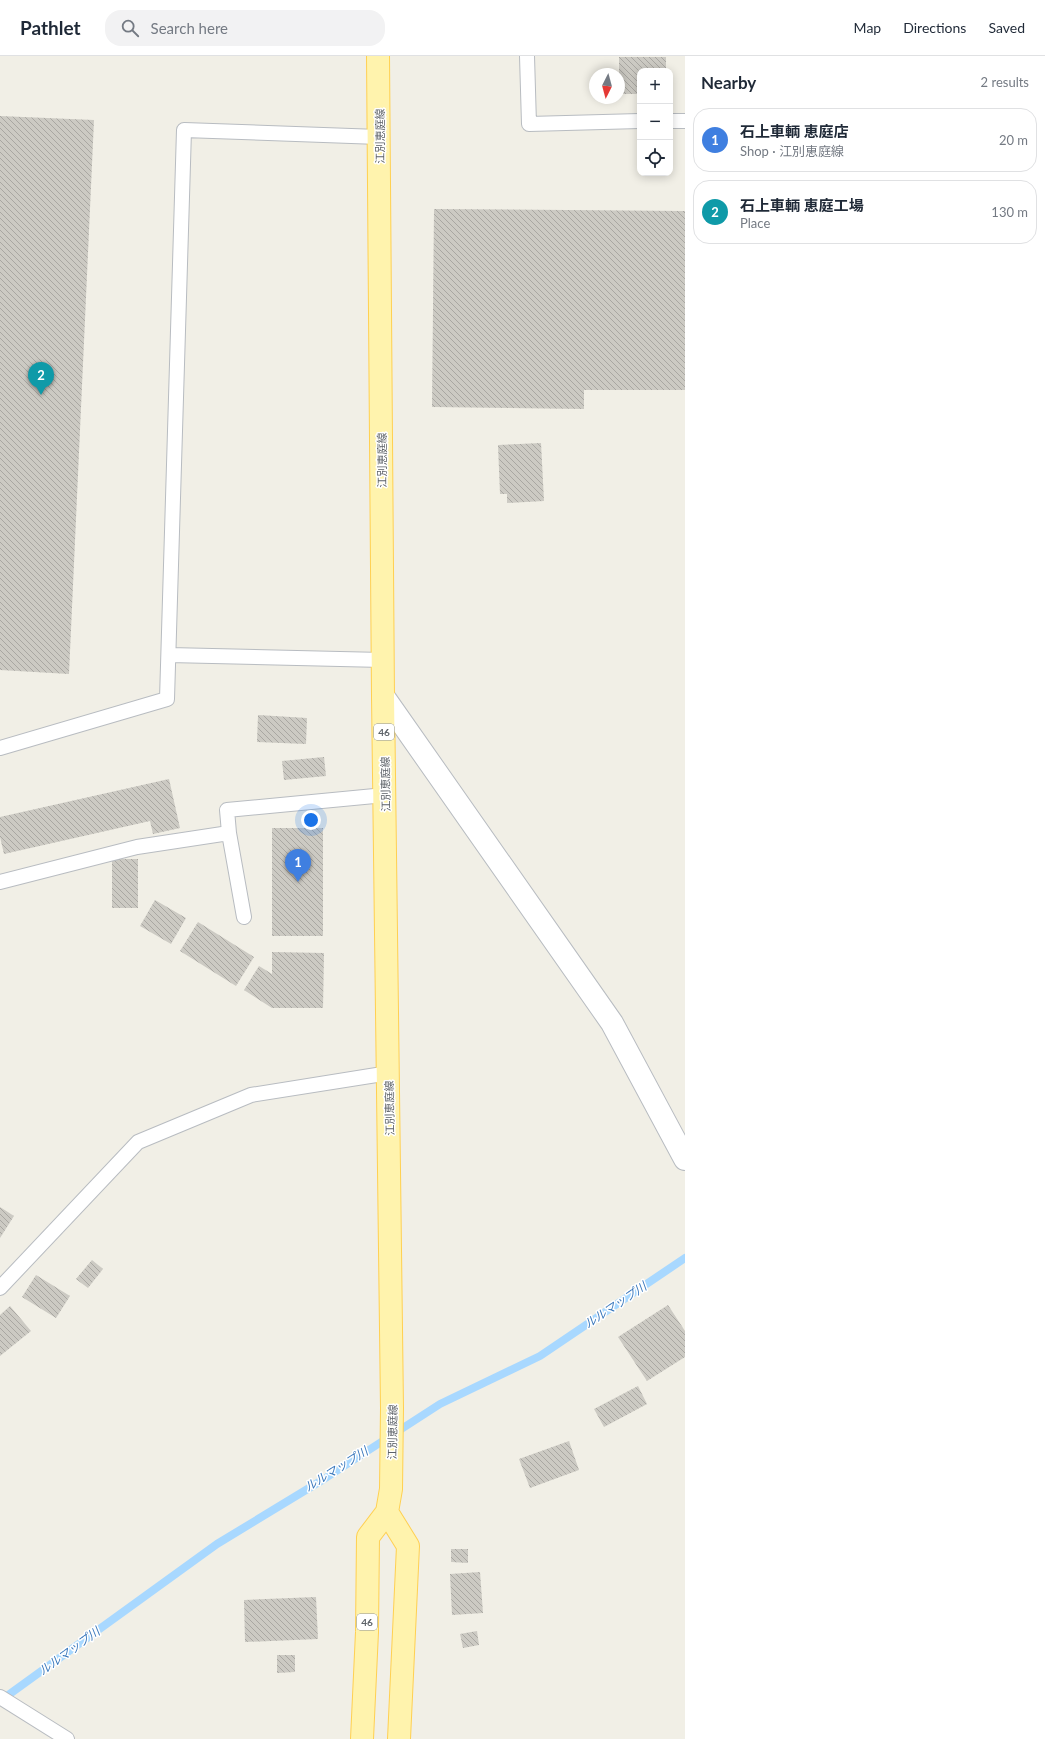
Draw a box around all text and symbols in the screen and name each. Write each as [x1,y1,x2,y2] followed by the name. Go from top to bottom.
[105,10,385,46] search box
[20,16,81,39] text: Pathlet
[119,17,141,39] icon: search
[151,19,228,37] text: Search here
[854,19,881,36] text: Map
[903,19,966,36] text: Directions
[988,19,1025,36] text: Saved
[589,68,625,104] north arrow
[637,68,673,176] map controls
[637,68,673,104] button: +
[701,72,756,93] text: Nearby
[981,74,1029,90] text: 2 results
[637,104,673,140] button: −
[373,109,386,164] street label: 江別恵庭線
[740,122,849,140] text: 石上車輌 恵庭店
[711,132,719,148] text: 1
[999,132,1028,148] text: 20 m
[637,140,673,176] button: locate
[740,143,844,159] text: Shop · 江別恵庭線
[740,196,864,214] text: 石上車輌 恵庭工場
[711,204,719,220] text: 2
[991,204,1028,220] text: 130 m
[740,215,770,231] text: Place
[28,362,54,395] pin: 2
[375,433,388,488] street label: 江別恵庭線
[374,724,394,740] road number: 46
[378,756,392,812] street label: 江別恵庭線
[301,810,321,830] your location
[285,849,311,882] pin: 1
[382,1080,396,1136] street label: 江別恵庭線
[581,1278,651,1331] water label: ルルマップ川
[385,1404,399,1460] street label: 江別恵庭線
[301,1443,372,1494] water label: ルルマップ川
[357,1614,377,1630] road number: 46
[35,1623,104,1678] water label: ルルマップ川

